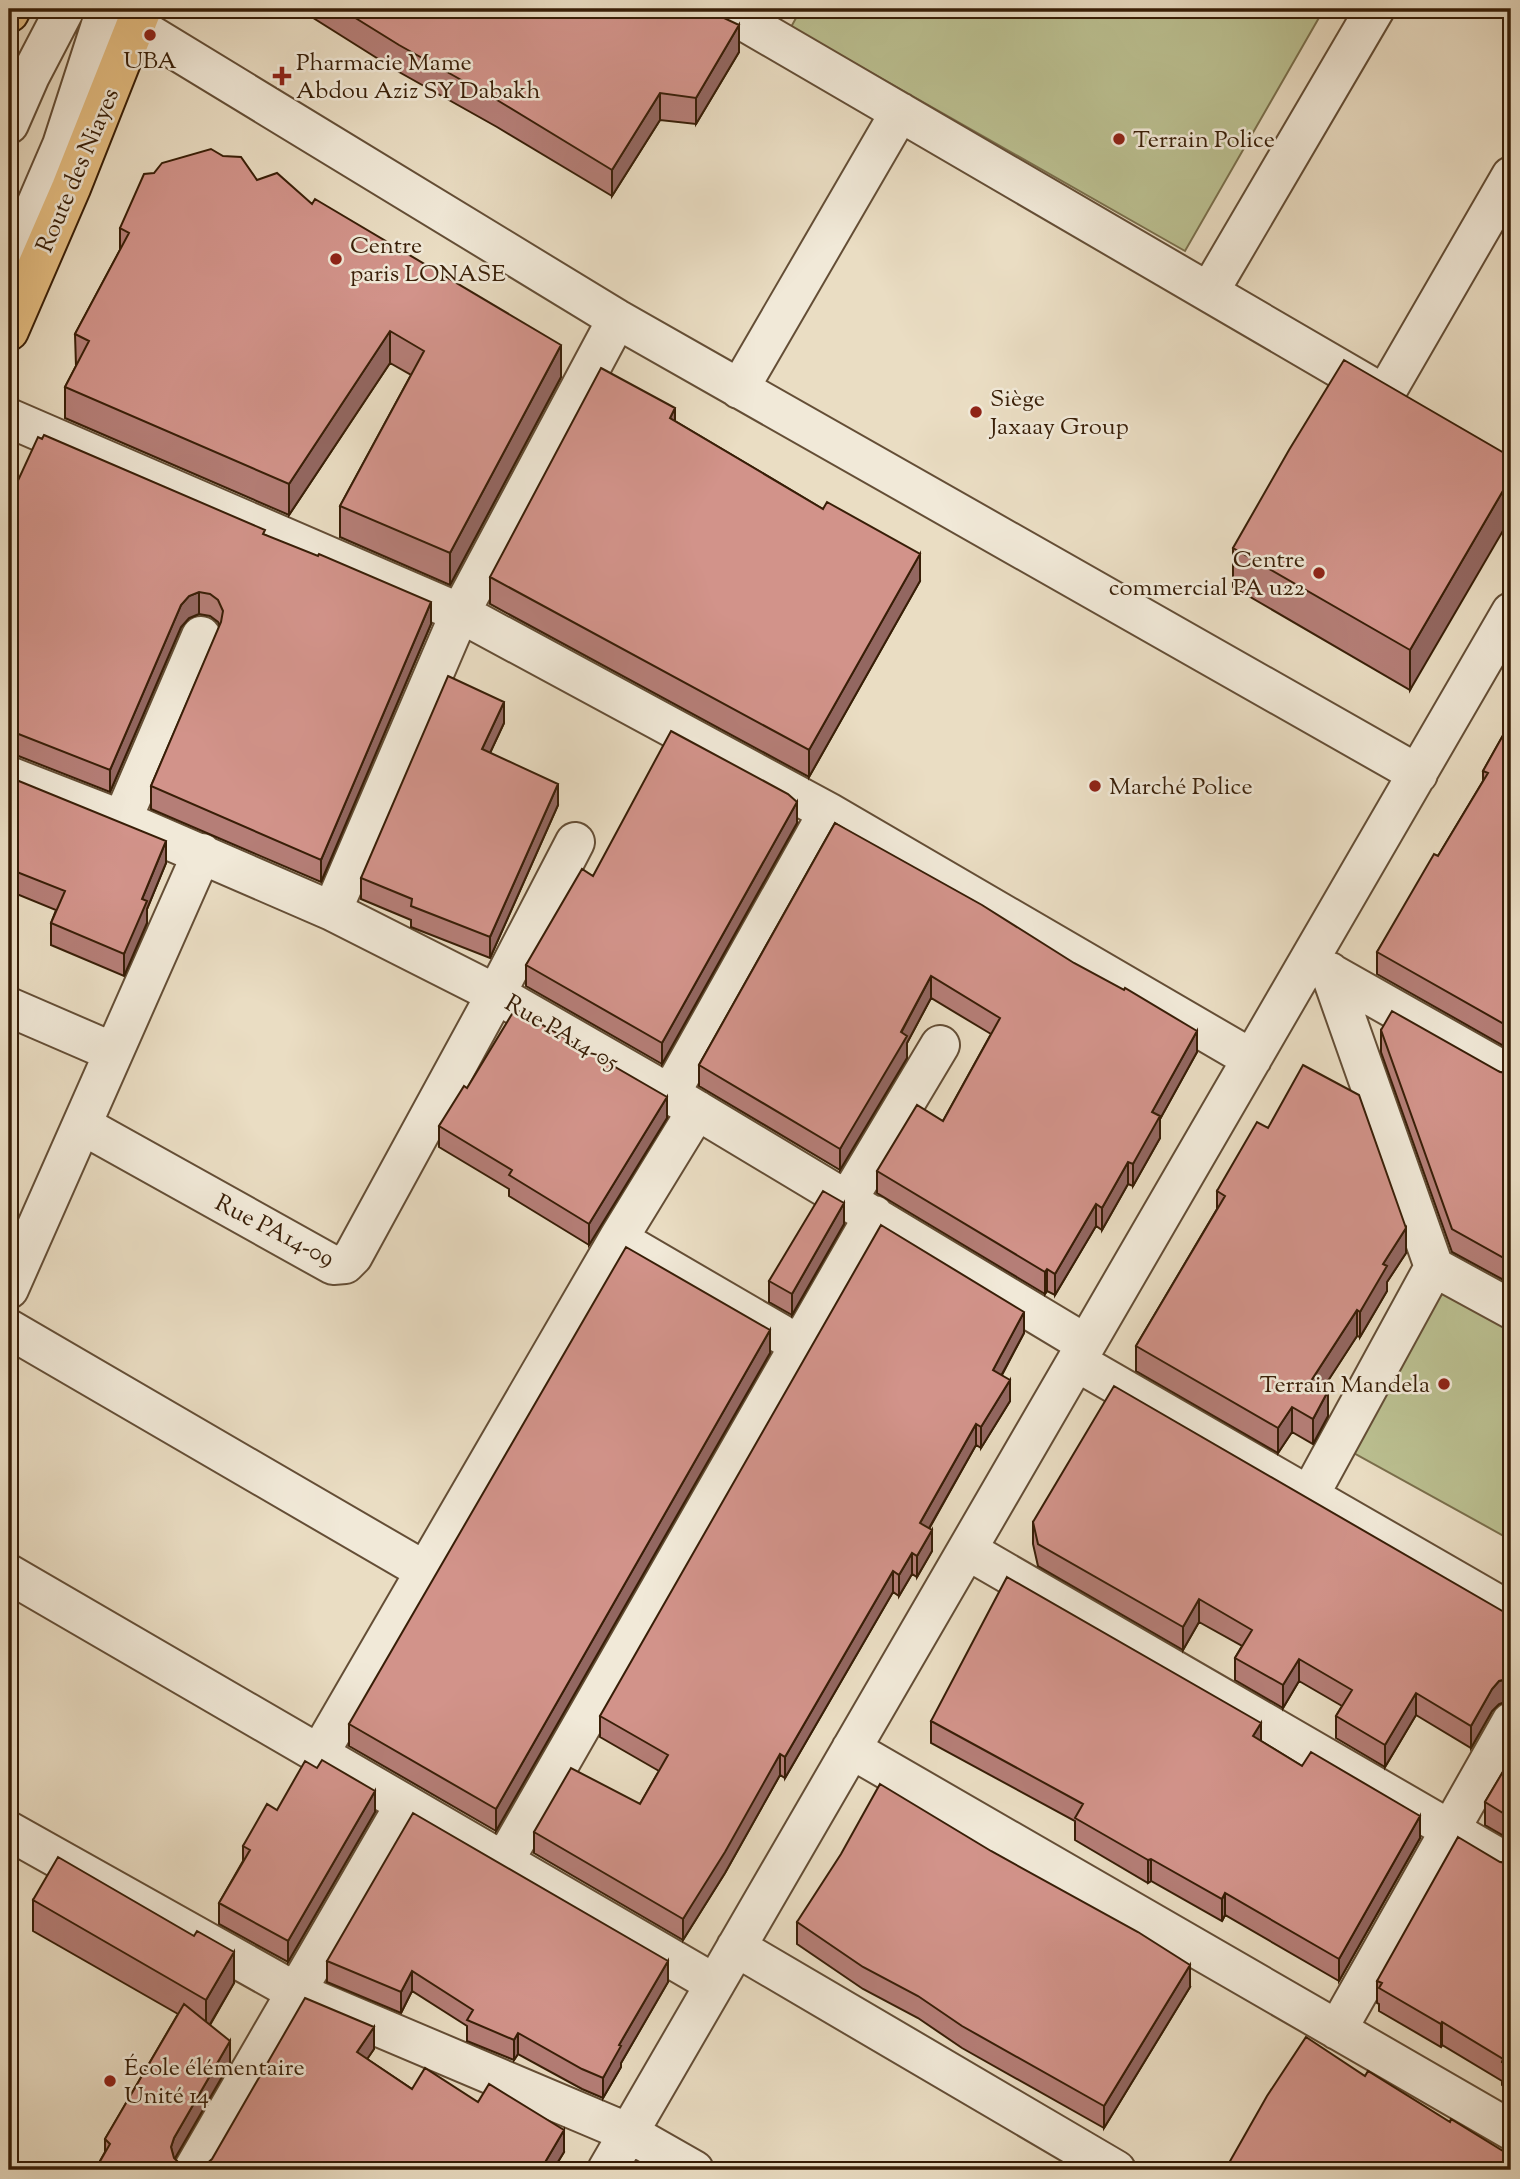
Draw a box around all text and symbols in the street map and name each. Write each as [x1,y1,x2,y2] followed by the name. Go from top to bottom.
[142,27,158,43] marker: UBA
[123,45,177,79] place label: UBA
[296,47,541,109] place label: Pharmacie Mame Abdou Aziz SY Dabakh
[274,68,290,84] marker: Pharmacie Mame Abdou Aziz SY Dabakh
[29,83,129,258] street label: Route des Niayes
[1133,124,1275,158] place label: Terrain Police
[1111,131,1127,147] marker: Terrain Police
[350,230,506,292] place label: Centre paris LONASE
[328,251,344,267] marker: Centre paris LONASE
[988,383,1129,445] place label: Siège Jaxaay Group
[968,404,984,420] marker: Siège Jaxaay Group
[1109,544,1305,606] place label: Centre commercial PA u22
[1311,565,1327,581] marker: Centre commercial PA u22
[1109,771,1253,805] place label: Marché Police
[1087,778,1103,794] marker: Marché Police
[498,987,624,1080] street label: Rue PA14-05
[208,1187,340,1276] street label: Rue PA14-09
[1260,1369,1430,1403] place label: Terrain Mandela
[1436,1376,1452,1392] marker: Terrain Mandela
[124,2052,305,2114] place label: École élémentaire Unité 14
[102,2073,118,2089] marker: École élémentaire Unité 14

